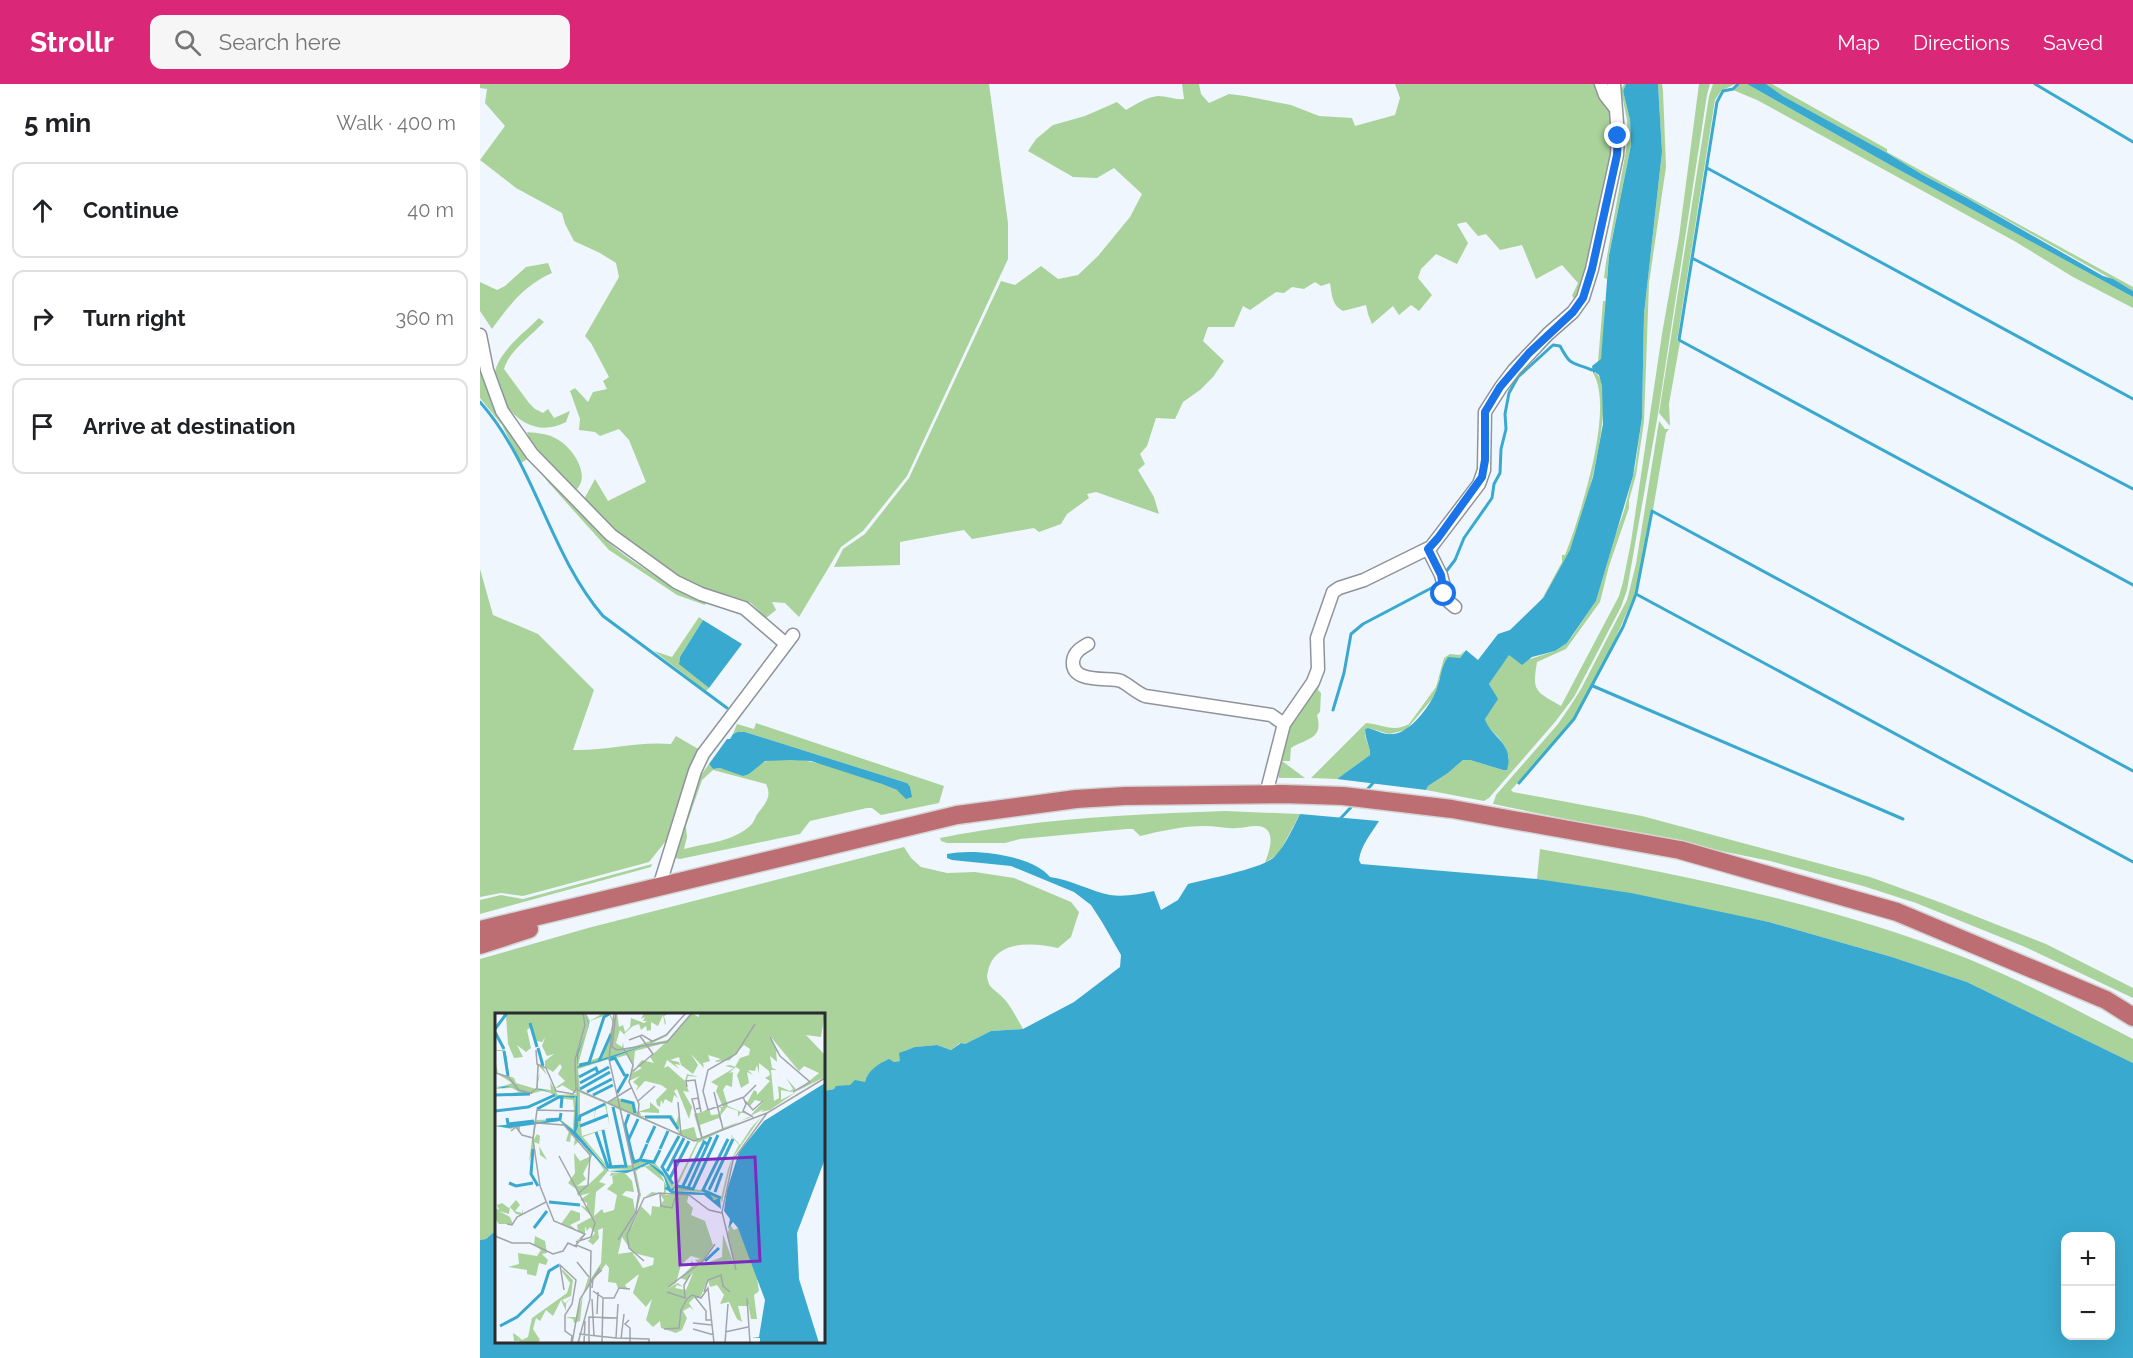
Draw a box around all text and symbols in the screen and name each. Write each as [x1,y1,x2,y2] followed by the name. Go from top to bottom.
[150,15,570,69] search box
[30,26,114,59] text: Strollr
[171,26,204,59] icon: search
[219,29,341,55] text: Search here
[1837,30,1880,55] text: Map
[1913,30,2010,55] text: Directions
[2043,30,2103,55] text: Saved
[24,108,91,138] text: 5 min
[336,111,456,135] text: Walk · 400 m
[1604,122,1630,148] route end
[26,194,59,227] icon: ahead
[83,197,179,223] text: Continue
[407,198,454,222] text: 40 m
[26,302,59,335] icon: right
[83,305,186,331] text: Turn right
[396,306,454,330] text: 360 m
[26,410,59,443] icon: arrive
[83,413,296,439] text: Arrive at destination
[1430,580,1456,606] route start
[495,1013,825,1343] inset map
[2061,1232,2115,1340] map controls
[2061,1232,2115,1286] button: +
[2061,1286,2115,1340] button: −

